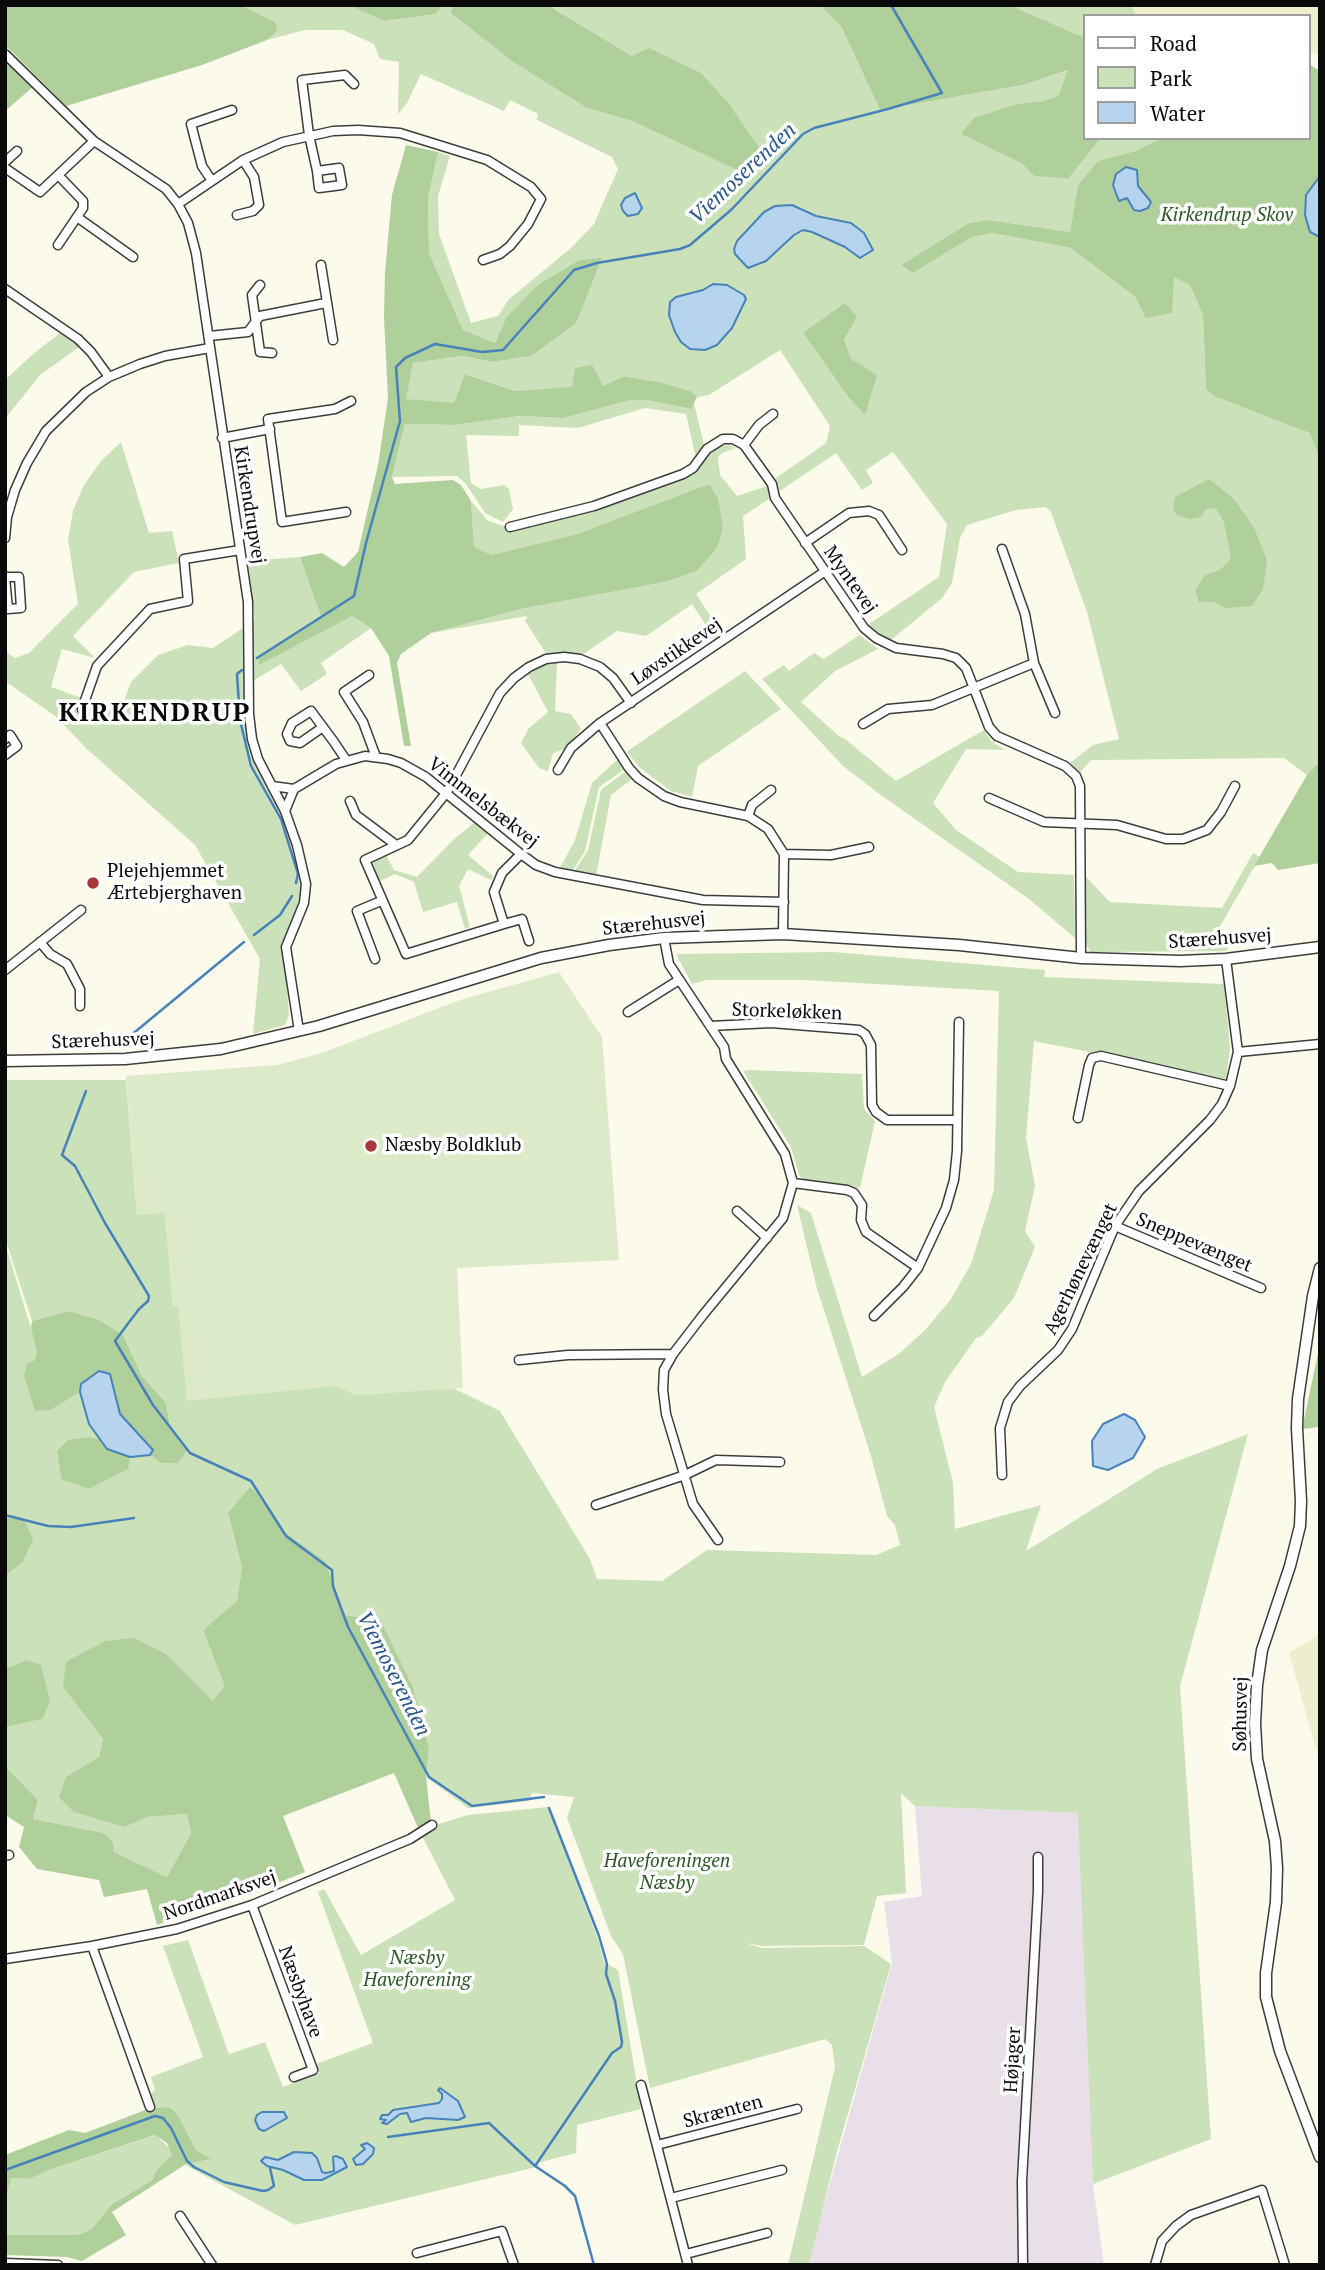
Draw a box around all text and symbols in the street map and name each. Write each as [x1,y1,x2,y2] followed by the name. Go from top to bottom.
[1084,14,1311,140] legend
[1150,29,1197,57] text: Road
[1150,64,1192,92] text: Park
[1150,99,1205,127] text: Water
[684,118,802,230] water label: Viemoserenden
[1161,205,1293,227] park label: Kirkendrup Skov
[228,444,270,566] street label: Kirkendrupvej
[818,542,882,618] street label: Myntevej
[627,613,727,691] street label: Løvstikkevej
[60,698,250,730] district label: KIRKENDRUP
[423,753,543,853] street label: Vimmelsbækvej
[107,861,242,905] place label: Plejehjemmet Ærtebjerghaven
[85,875,101,891] marker: Plejehjemmet Ærtebjerghaven
[601,907,707,941] street label: Stærehusvej
[1168,924,1272,954] street label: Stærehusvej
[731,999,843,1025] street label: Storkeløkken
[51,1028,155,1054] street label: Stærehusvej
[385,1135,521,1157] place label: Næsby Boldklub
[363,1138,379,1154] marker: Næsby Boldklub
[1039,1199,1123,1339] street label: Agerhønevænget
[1132,1208,1256,1278] street label: Sneppevænget
[351,1607,435,1741] water label: Viemoserenden
[1229,1676,1253,1752] street label: Søhusvej
[604,1851,730,1895] park label: Haveforeningen Næsby
[161,1866,279,1926] street label: Nordmarksvej
[273,1943,327,2041] street label: Næsbyhave
[363,1948,471,1992] park label: Næsby Haveforening
[1000,2026,1026,2094] street label: Højager
[681,2090,765,2134] street label: Skrænten

